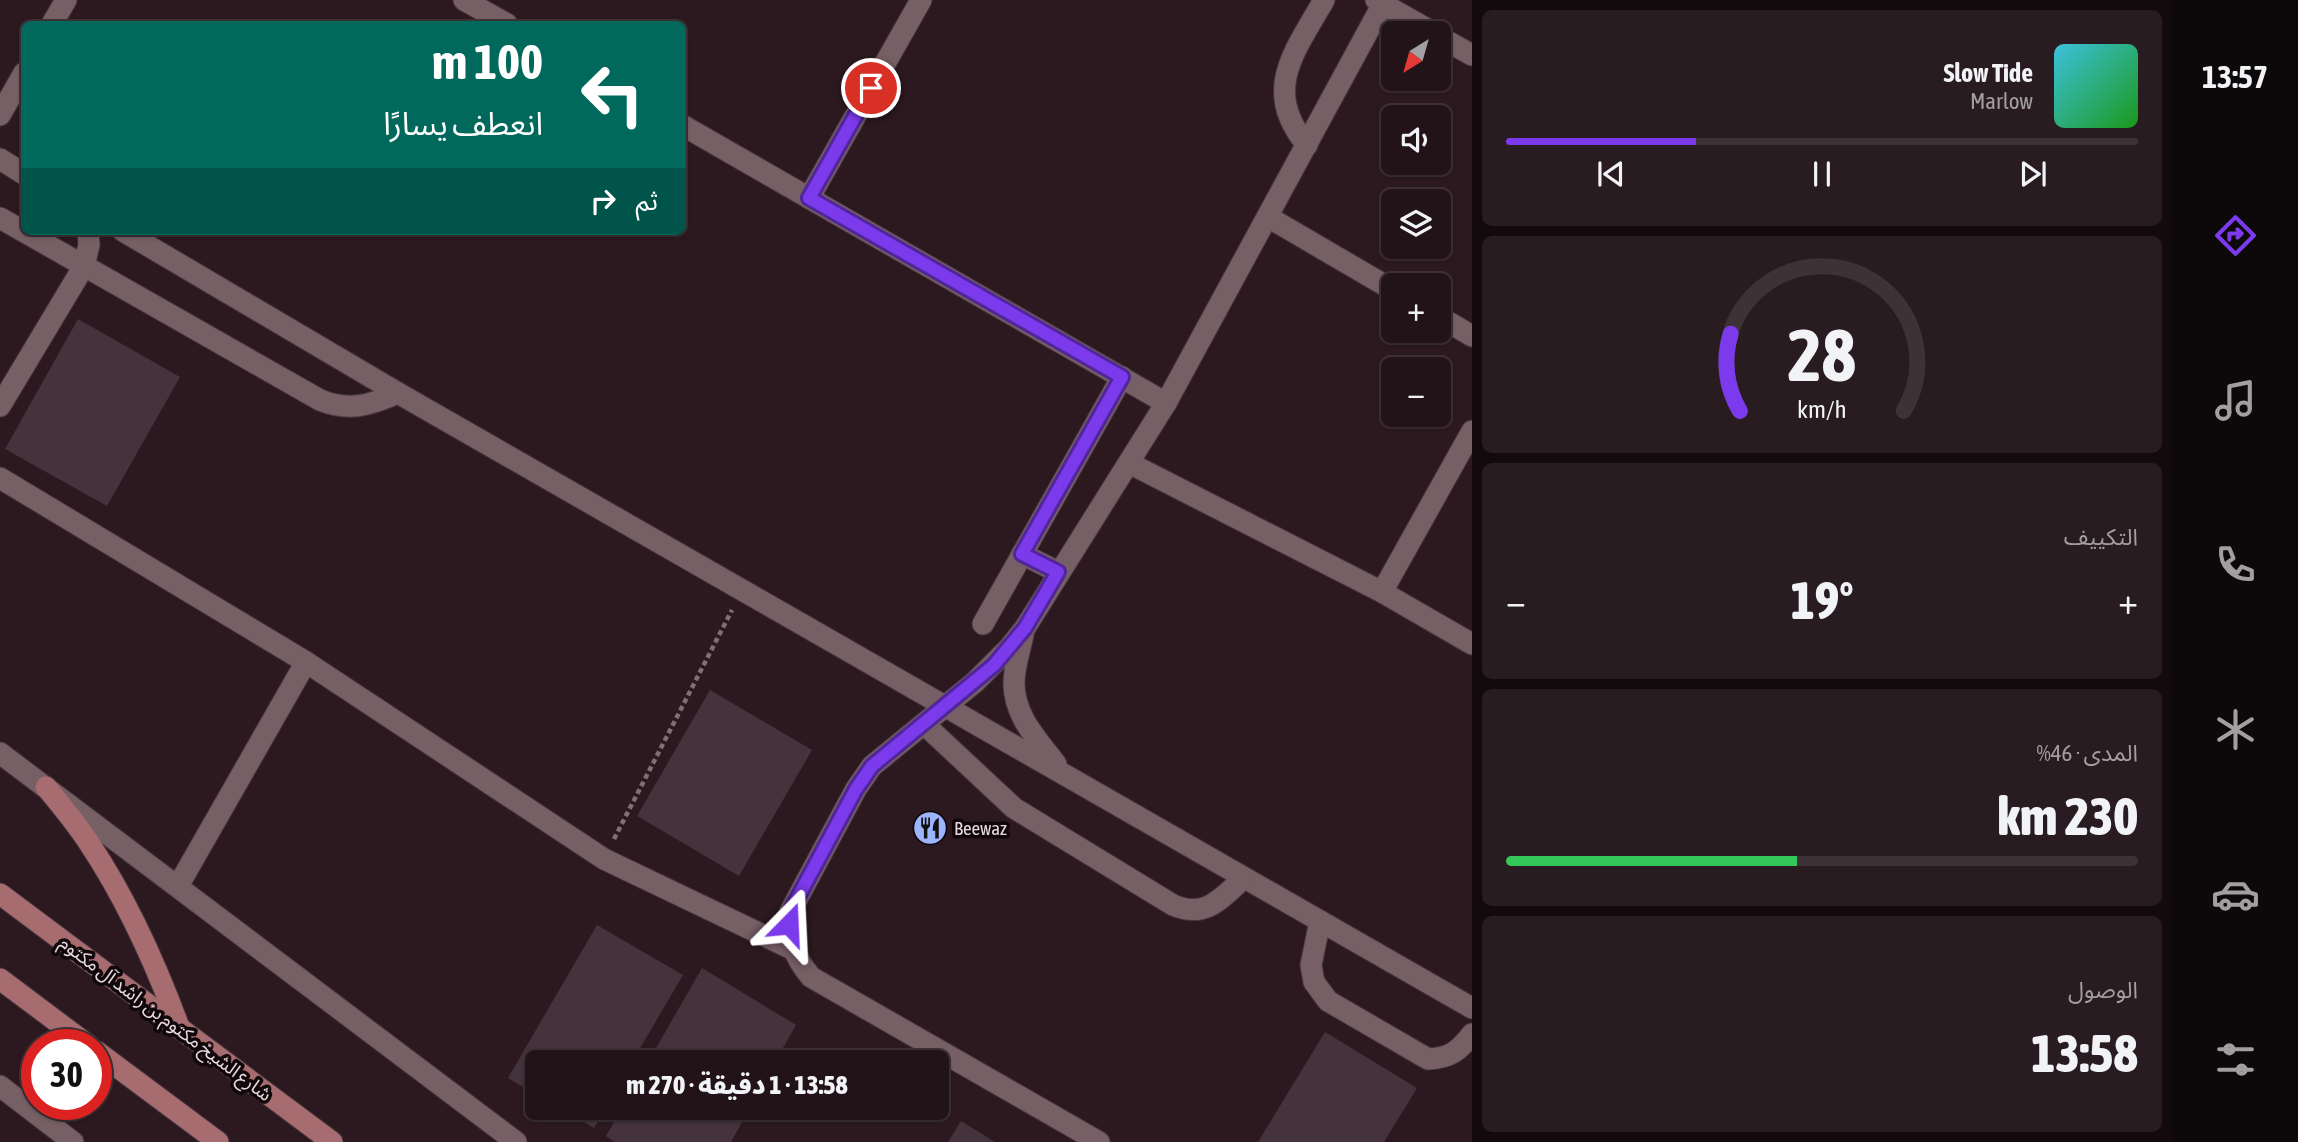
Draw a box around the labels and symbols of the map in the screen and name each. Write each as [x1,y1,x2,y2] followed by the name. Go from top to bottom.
[1381,21,1451,91] north arrow
[841,58,901,118] pin
[911,809,949,847] restaurant icon: Beewaz
[954,817,1007,839] place label: Beewaz
[752,887,826,961] position arrow
[53,931,276,1108] street label: شارع الشيخ مكتوم بن راشد آل مكتوم
[21,1029,112,1120] speed limit sign: 30

